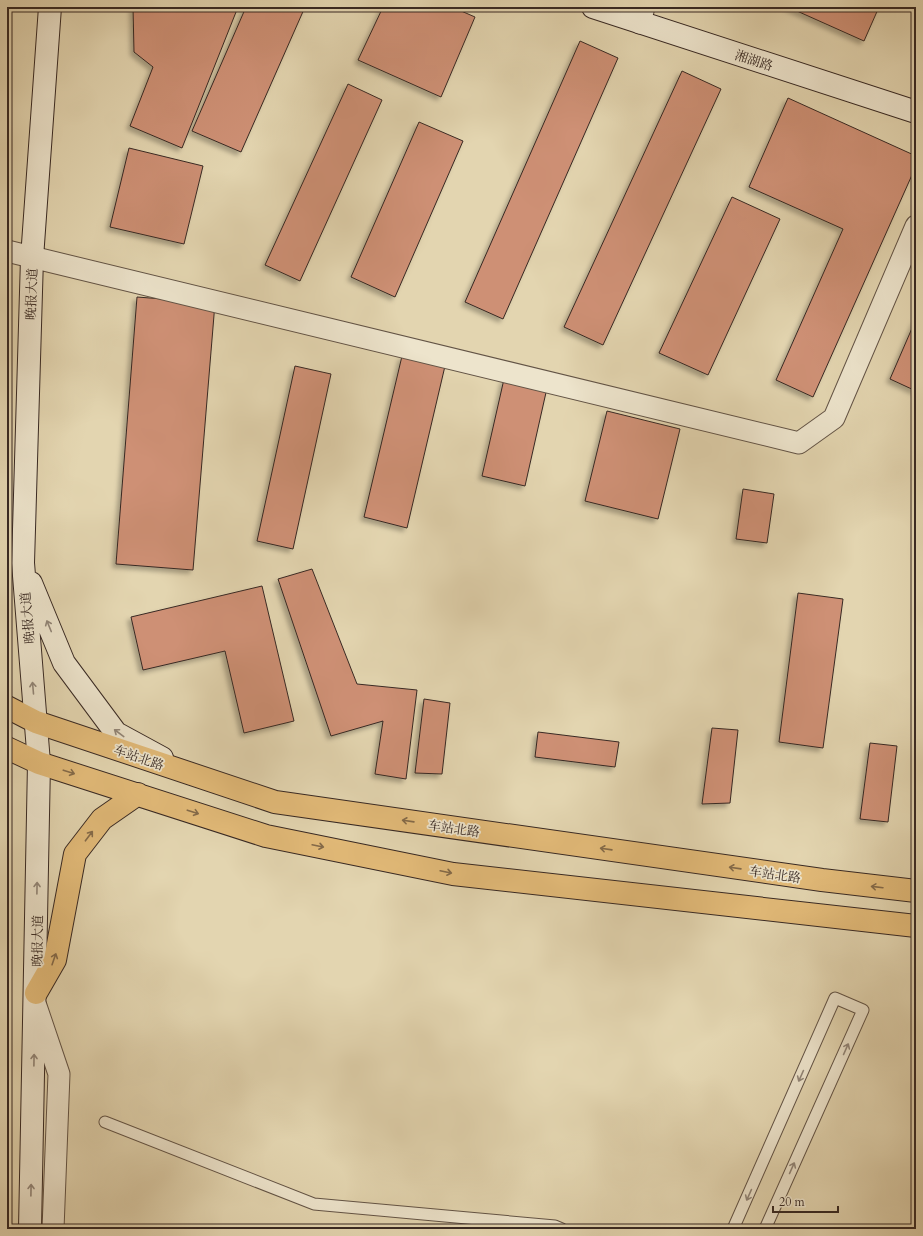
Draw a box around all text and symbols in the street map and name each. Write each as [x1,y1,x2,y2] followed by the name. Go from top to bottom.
[732,46,775,76] street label: 湘湖路
[22,268,42,320] street label: 晚报大道
[17,591,39,645] street label: 晚报大道
[44,620,52,632] one-way arrow
[30,682,37,695] one-way arrow
[114,729,125,737] one-way arrow
[111,741,166,775] street label: 车站北路
[63,769,76,776] one-way arrow
[187,809,200,816] one-way arrow
[427,816,481,842] street label: 车站北路
[402,817,415,825] one-way arrow
[85,830,94,841] one-way arrow
[312,843,325,851] one-way arrow
[600,845,613,853] one-way arrow
[748,862,802,888] street label: 车站北路
[728,864,741,872] one-way arrow
[439,869,452,877] one-way arrow
[33,882,41,895] one-way arrow
[871,883,884,890] one-way arrow
[29,915,47,967] street label: 晚报大道
[51,953,59,965] one-way arrow
[842,1044,850,1056] one-way arrow
[30,1054,38,1067] one-way arrow
[797,1069,804,1081] one-way arrow
[789,1162,796,1174] one-way arrow
[27,1184,35,1197] one-way arrow
[744,1188,752,1200] one-way arrow
[773,1188,838,1214] scale bar
[779,1194,806,1210] text: 20 m

